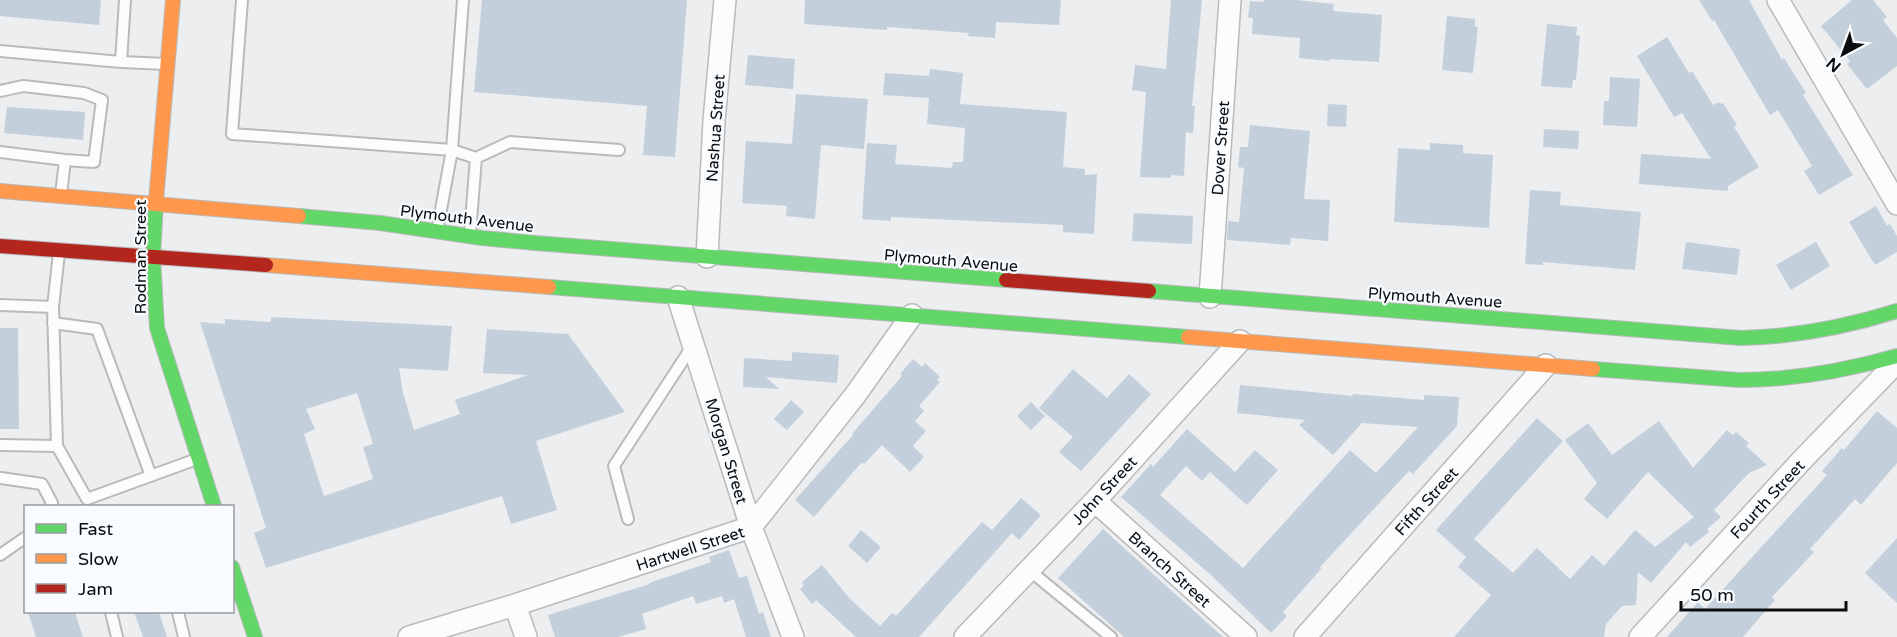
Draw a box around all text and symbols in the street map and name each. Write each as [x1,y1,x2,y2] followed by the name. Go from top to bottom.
[1813,24,1873,84] north arrow
[1822,53,1845,76] text: N
[702,74,730,183] street label: Nashua Street
[1208,100,1234,196] street label: Dover Street
[131,200,151,314] street label: Rodman Street
[399,201,535,237] street label: Plymouth Avenue
[883,245,1019,277] street label: Plymouth Avenue
[1367,283,1503,313] street label: Plymouth Avenue
[700,396,752,507] street label: Morgan Street
[1068,452,1142,529] street label: John Street
[1726,456,1809,543] street label: Fourth Street
[1391,463,1463,540] street label: Fifth Street
[24,505,234,613] legend
[78,518,113,540] text: Fast
[634,522,747,576] street label: Hartwell Street
[1124,528,1215,612] street label: Branch Street
[78,548,119,570] text: Slow
[1681,574,1846,612] scale bar
[78,578,113,600] text: Jam
[1690,584,1734,606] text: 50 m

